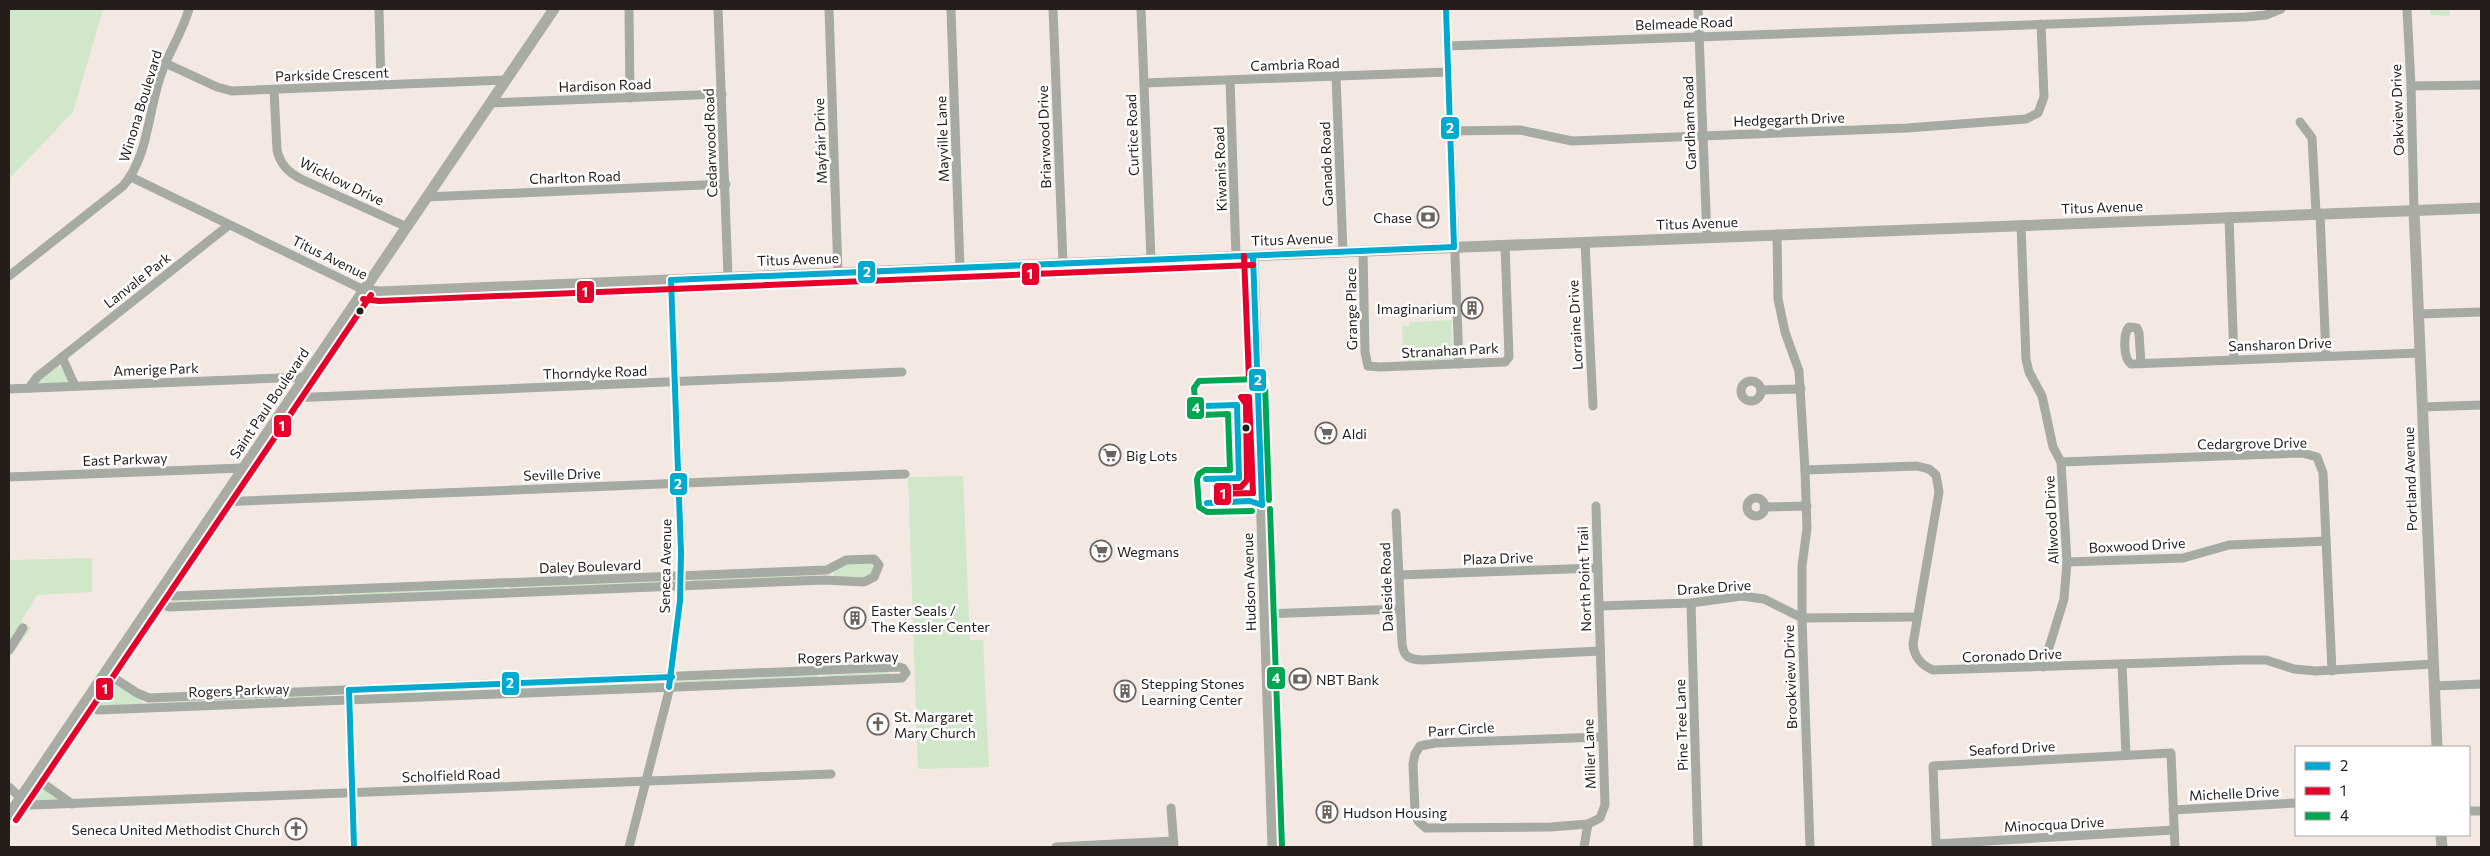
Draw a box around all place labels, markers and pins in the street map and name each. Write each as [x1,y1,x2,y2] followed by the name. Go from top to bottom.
[1416,205,1440,229] bank icon: Chase
[1373,209,1412,226] place label: Chase
[1460,296,1484,320] building icon: Imaginarium
[1377,300,1456,317] place label: Imaginarium
[355,306,365,316] unlabelled marker
[1314,421,1338,445] supermarket icon: Aldi
[1241,423,1251,433] unlabelled marker
[1342,425,1367,442] place label: Aldi
[1098,443,1122,467] supermarket icon: Big Lots
[1126,447,1177,464] place label: Big Lots
[1089,539,1113,563] supermarket icon: Wegmans
[1117,543,1179,560] place label: Wegmans
[871,602,990,635] place label: Easter Seals / The Kessler Center
[843,606,867,630] building icon: Easter Seals / The Kessler Center
[1288,667,1312,691] bank icon: NBT Bank
[1316,671,1380,688] place label: NBT Bank
[1141,675,1244,708] place label: Stepping Stones Learning Center
[1113,679,1137,703] building icon: Stepping Stones Learning Center
[894,708,976,741] place label: St. Margaret Mary Church
[866,712,890,736] church icon: St. Margaret Mary Church
[1315,800,1339,824] building icon: Hudson Housing
[1343,804,1448,821] place label: Hudson Housing
[284,817,308,841] church icon: Seneca United Methodist Church
[71,821,280,838] place label: Seneca United Methodist Church

